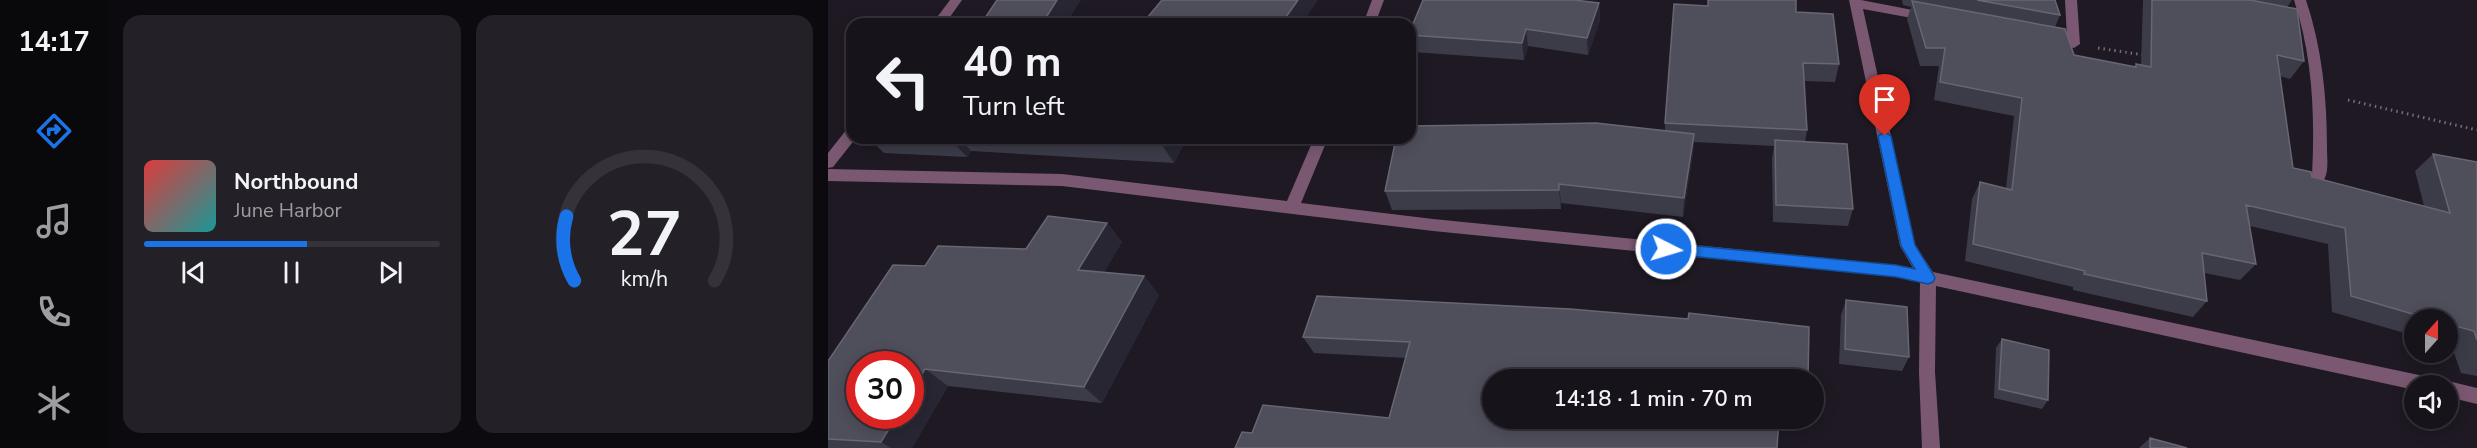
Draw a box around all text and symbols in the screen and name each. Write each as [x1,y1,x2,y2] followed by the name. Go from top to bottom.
[18,24,90,61] text: 14:17
[963,34,1062,91] text: 40 m
[864,42,942,120] icon: left
[1859,74,1910,136] pin
[1868,83,1901,116] icon: arrive
[963,88,1064,125] text: Turn left
[33,110,75,152] icon: directions
[234,167,358,197] text: Northbound
[607,192,682,277] text: 27
[234,197,342,224] text: June Harbor
[33,200,75,242] icon: music
[1634,217,1698,281] position arrow
[177,256,210,289] icon: previous
[275,256,308,289] icon: pause
[374,256,407,289] icon: next
[621,264,668,294] text: km/h
[33,291,75,333] icon: phone
[2404,309,2458,363] north arrow
[2404,309,2458,429] map controls
[846,351,924,429] speed limit sign: 30
[2404,375,2458,429] button: sound
[33,382,75,424] icon: climate
[1554,384,1752,414] text: 14:18 · 1 min · 70 m

